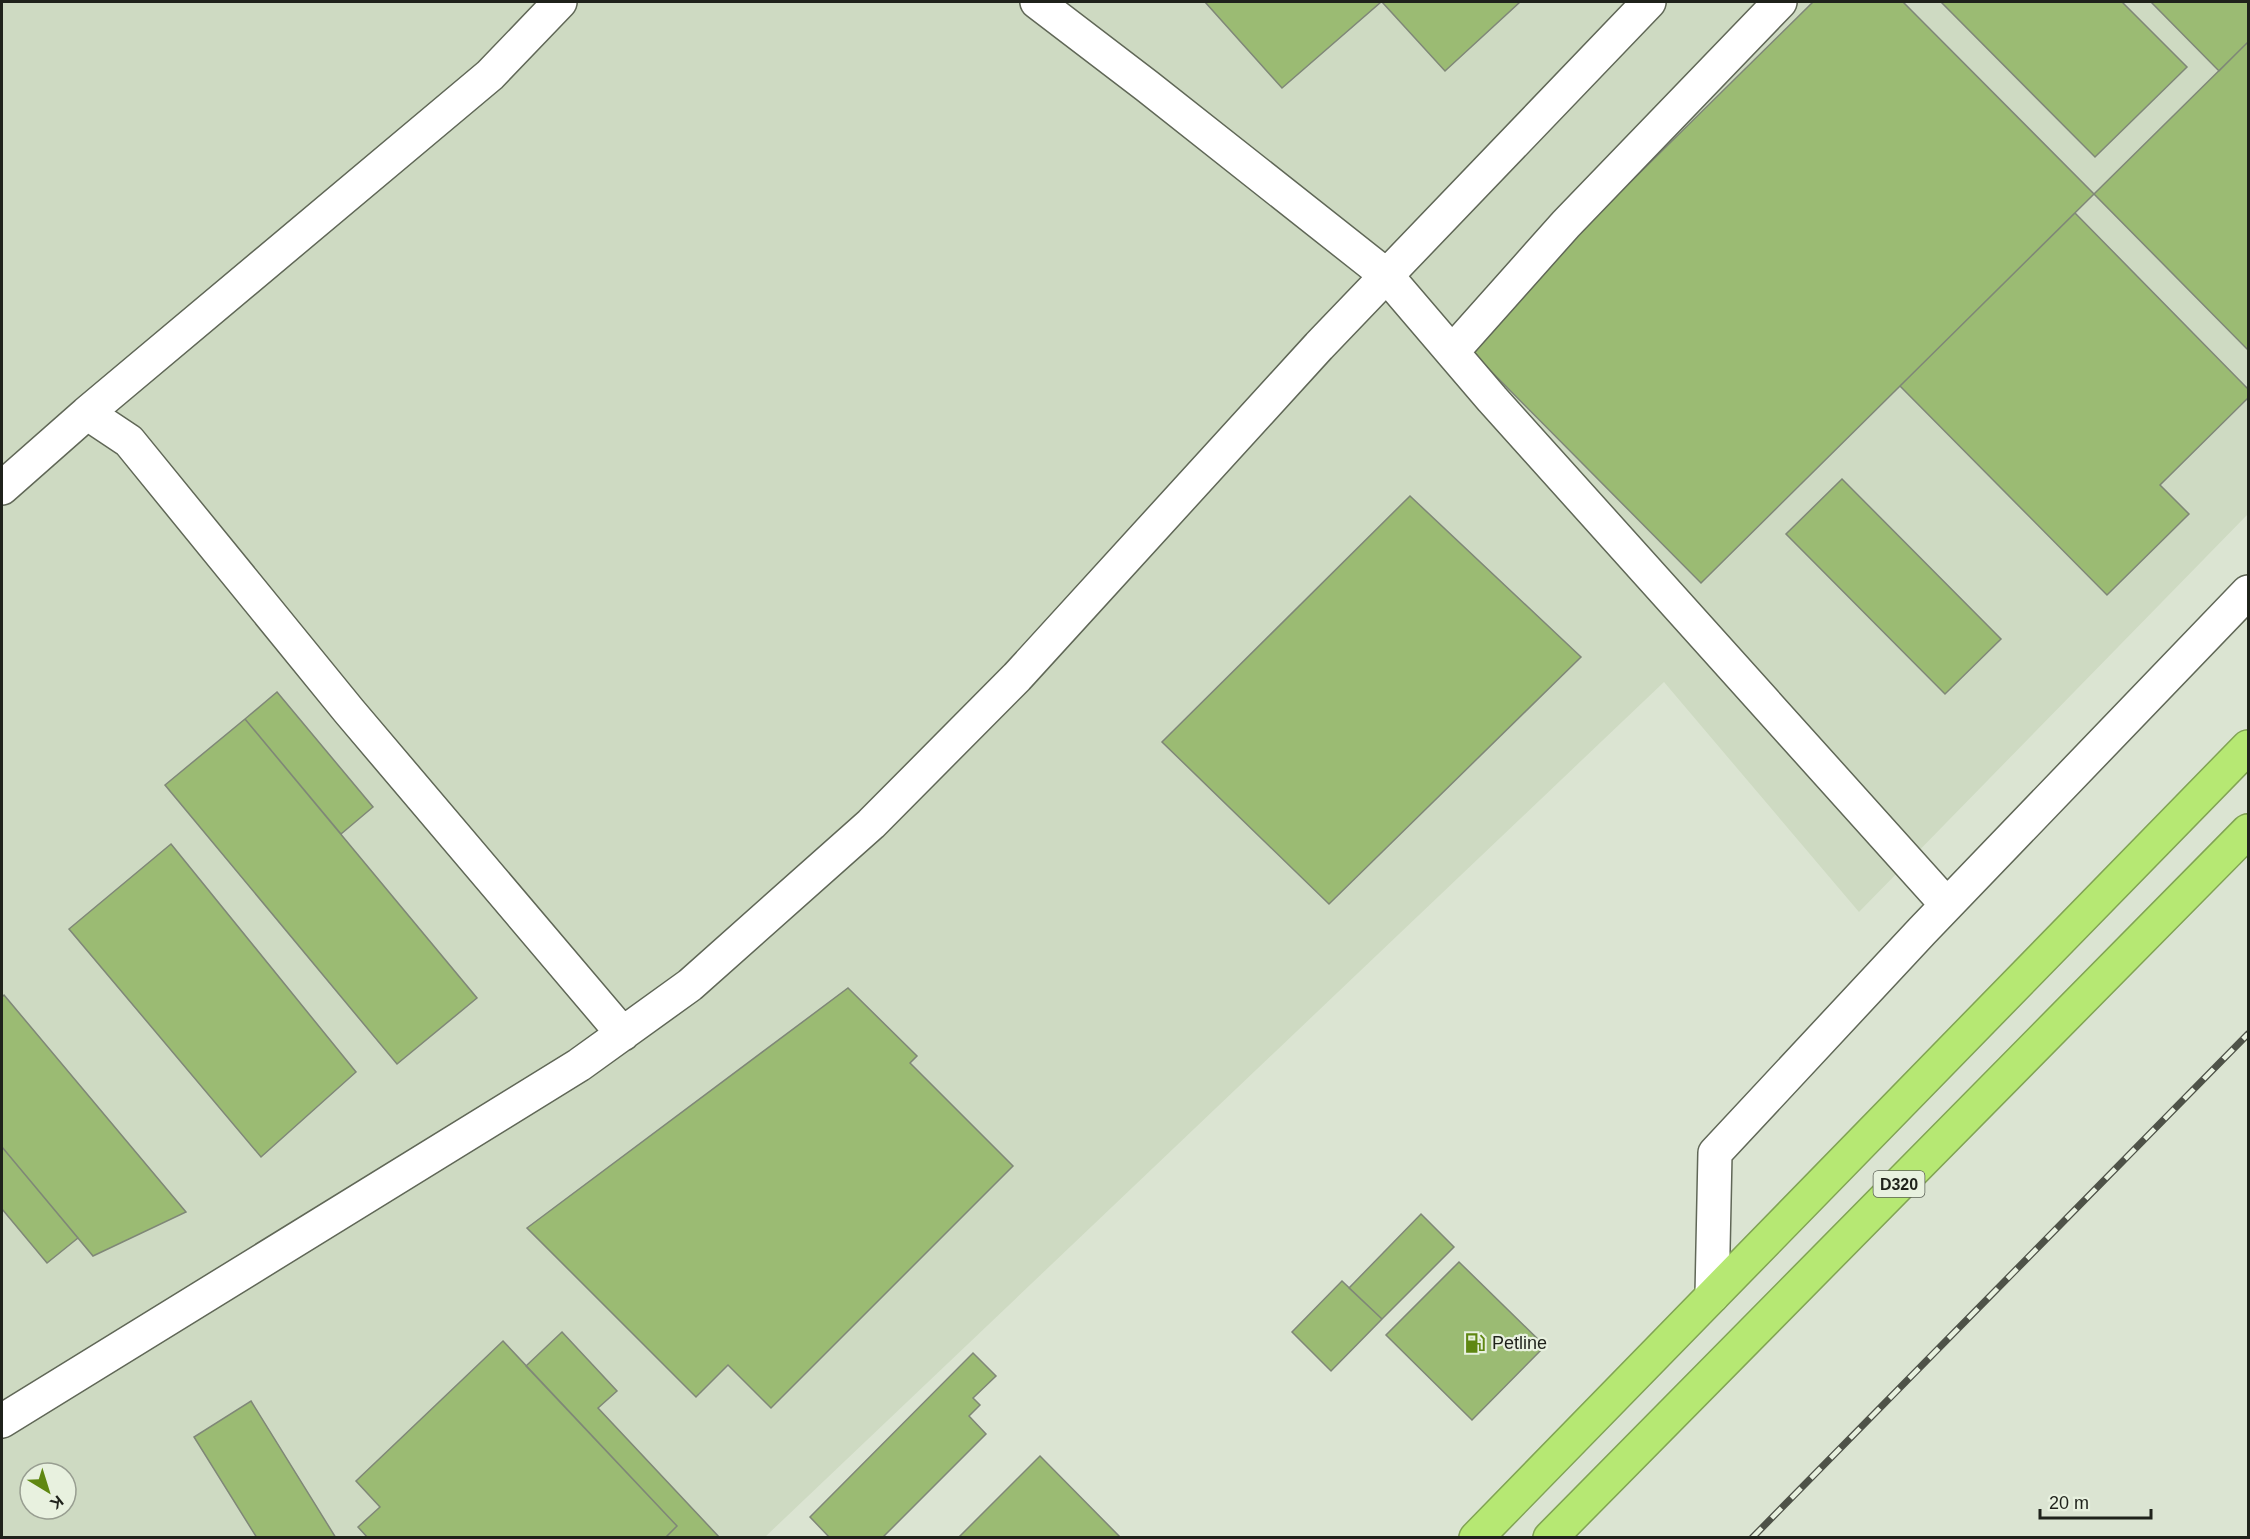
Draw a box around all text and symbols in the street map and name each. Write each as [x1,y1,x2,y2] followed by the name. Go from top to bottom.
[1874,1171,1924,1197] road number: D320
[1463,1331,1487,1355] fuel station icon: Petline
[1492,1333,1547,1353] place label: Petline
[18,1461,78,1521] north arrow
[2040,1482,2151,1520] scale bar
[47,1492,67,1513] text: K
[2049,1493,2089,1513] text: 20 m

